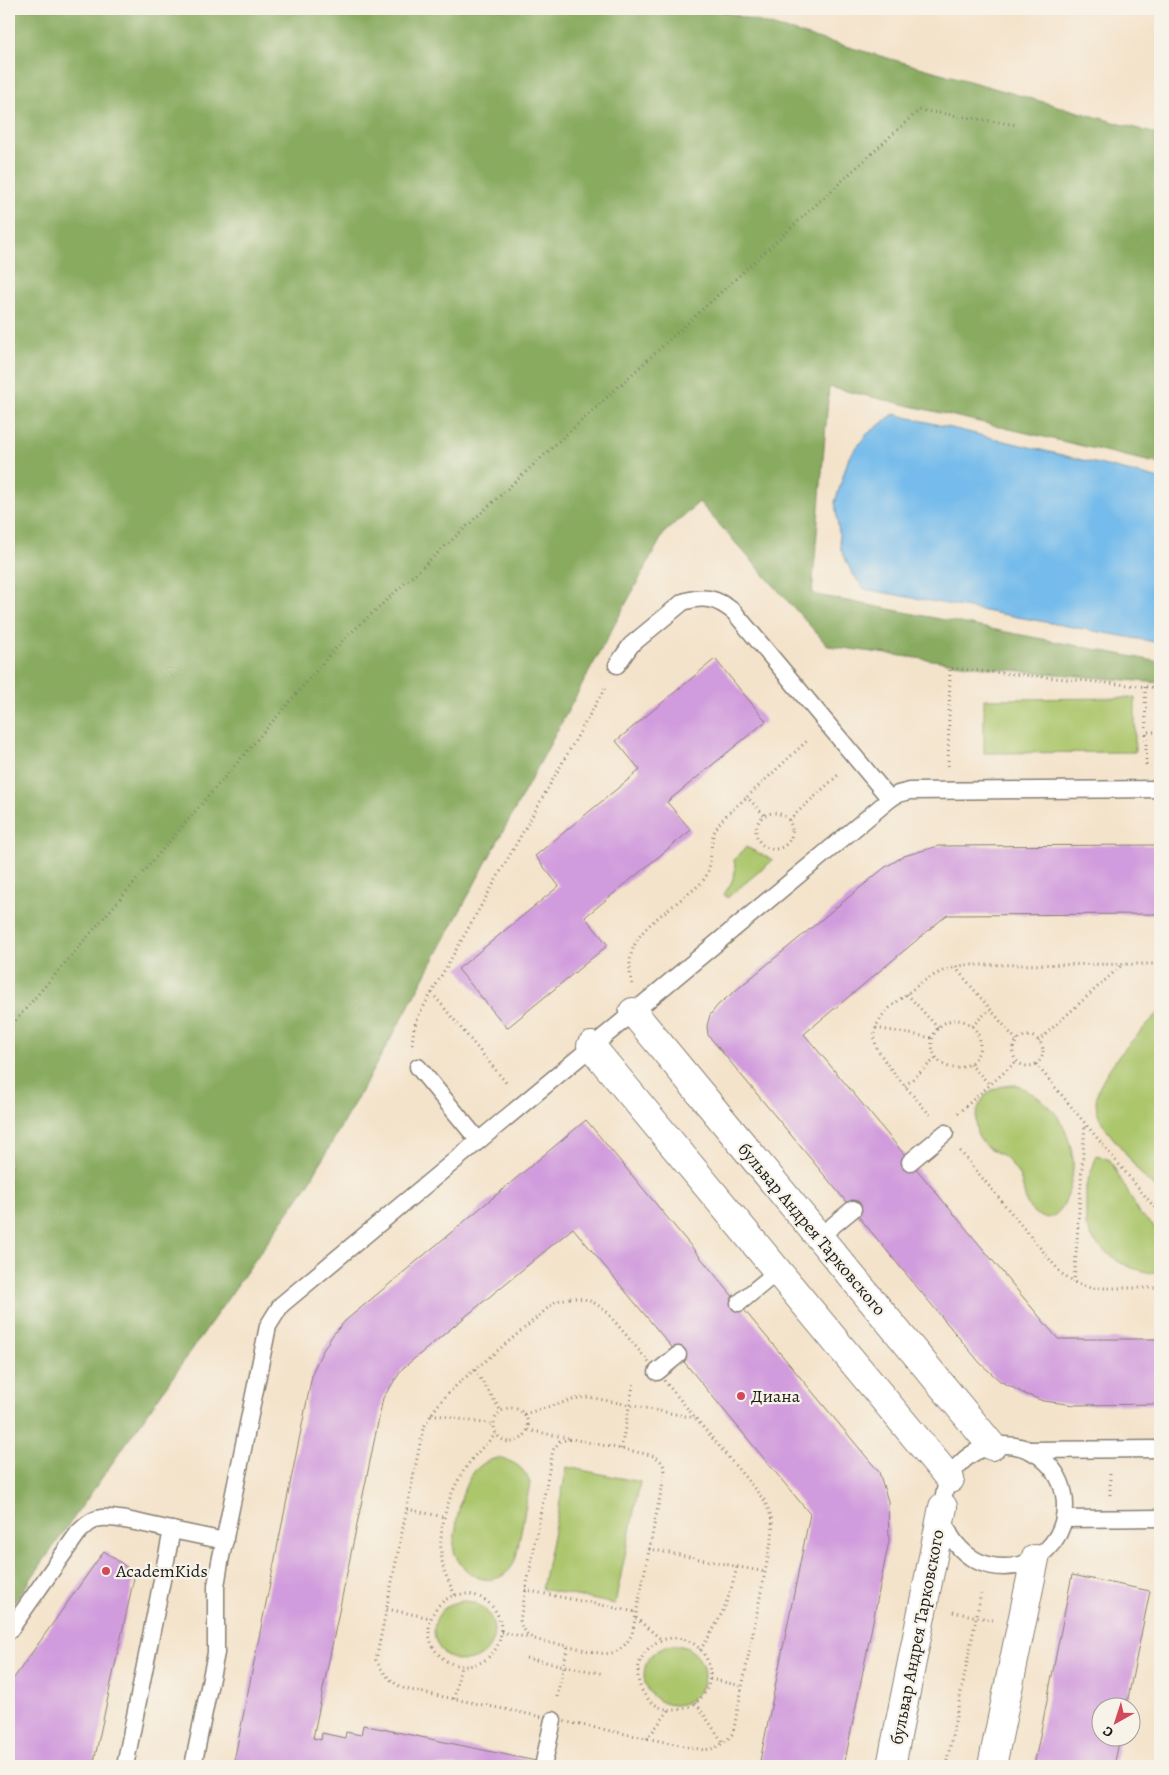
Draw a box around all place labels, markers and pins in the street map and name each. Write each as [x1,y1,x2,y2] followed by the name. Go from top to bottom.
[751,1384,801,1408] place label: Диана
[735,1390,747,1402] marker: Диана
[115,1559,208,1583] place label: AcademKids
[100,1565,112,1577] marker: AcademKids

